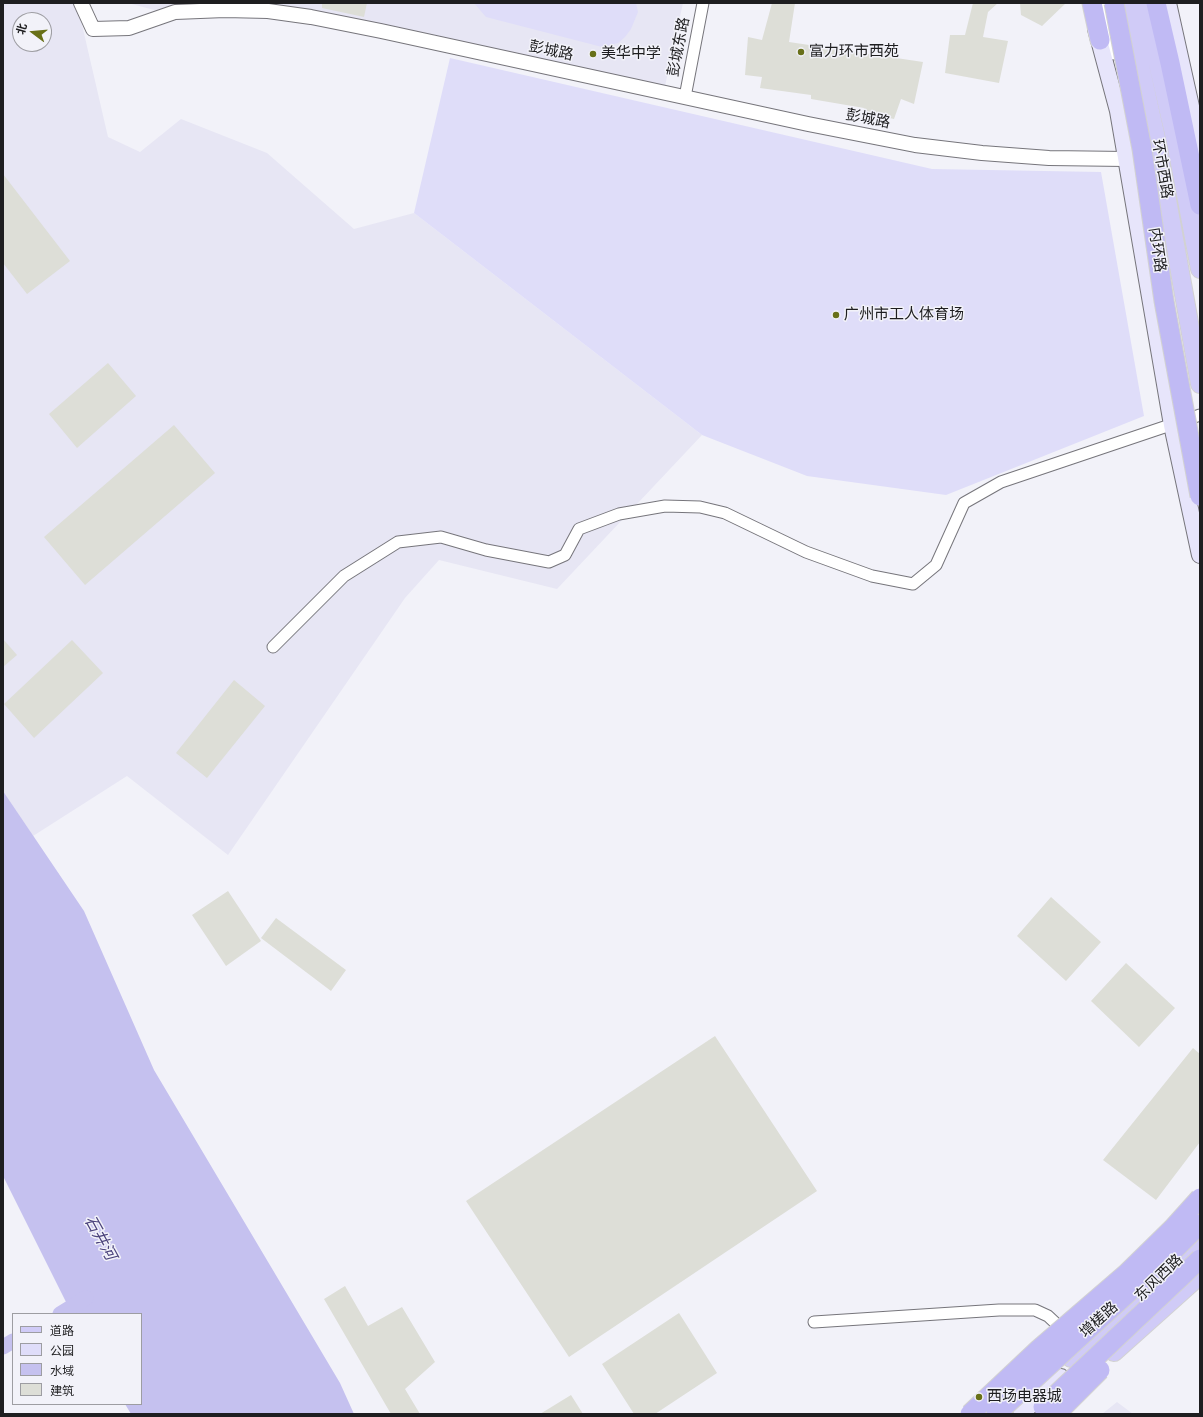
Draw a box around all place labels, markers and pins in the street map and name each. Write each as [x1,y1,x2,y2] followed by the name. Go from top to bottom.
[809,43,899,61] place label: 富力环市西苑
[601,45,661,63] place label: 美华中学
[796,47,806,57] marker: 富力环市西苑
[588,49,598,59] marker: 美华中学
[844,306,964,324] place label: 广州市工人体育场
[831,310,841,320] marker: 广州市工人体育场
[987,1388,1062,1406] place label: 西场电器城
[974,1392,984,1402] marker: 西场电器城

